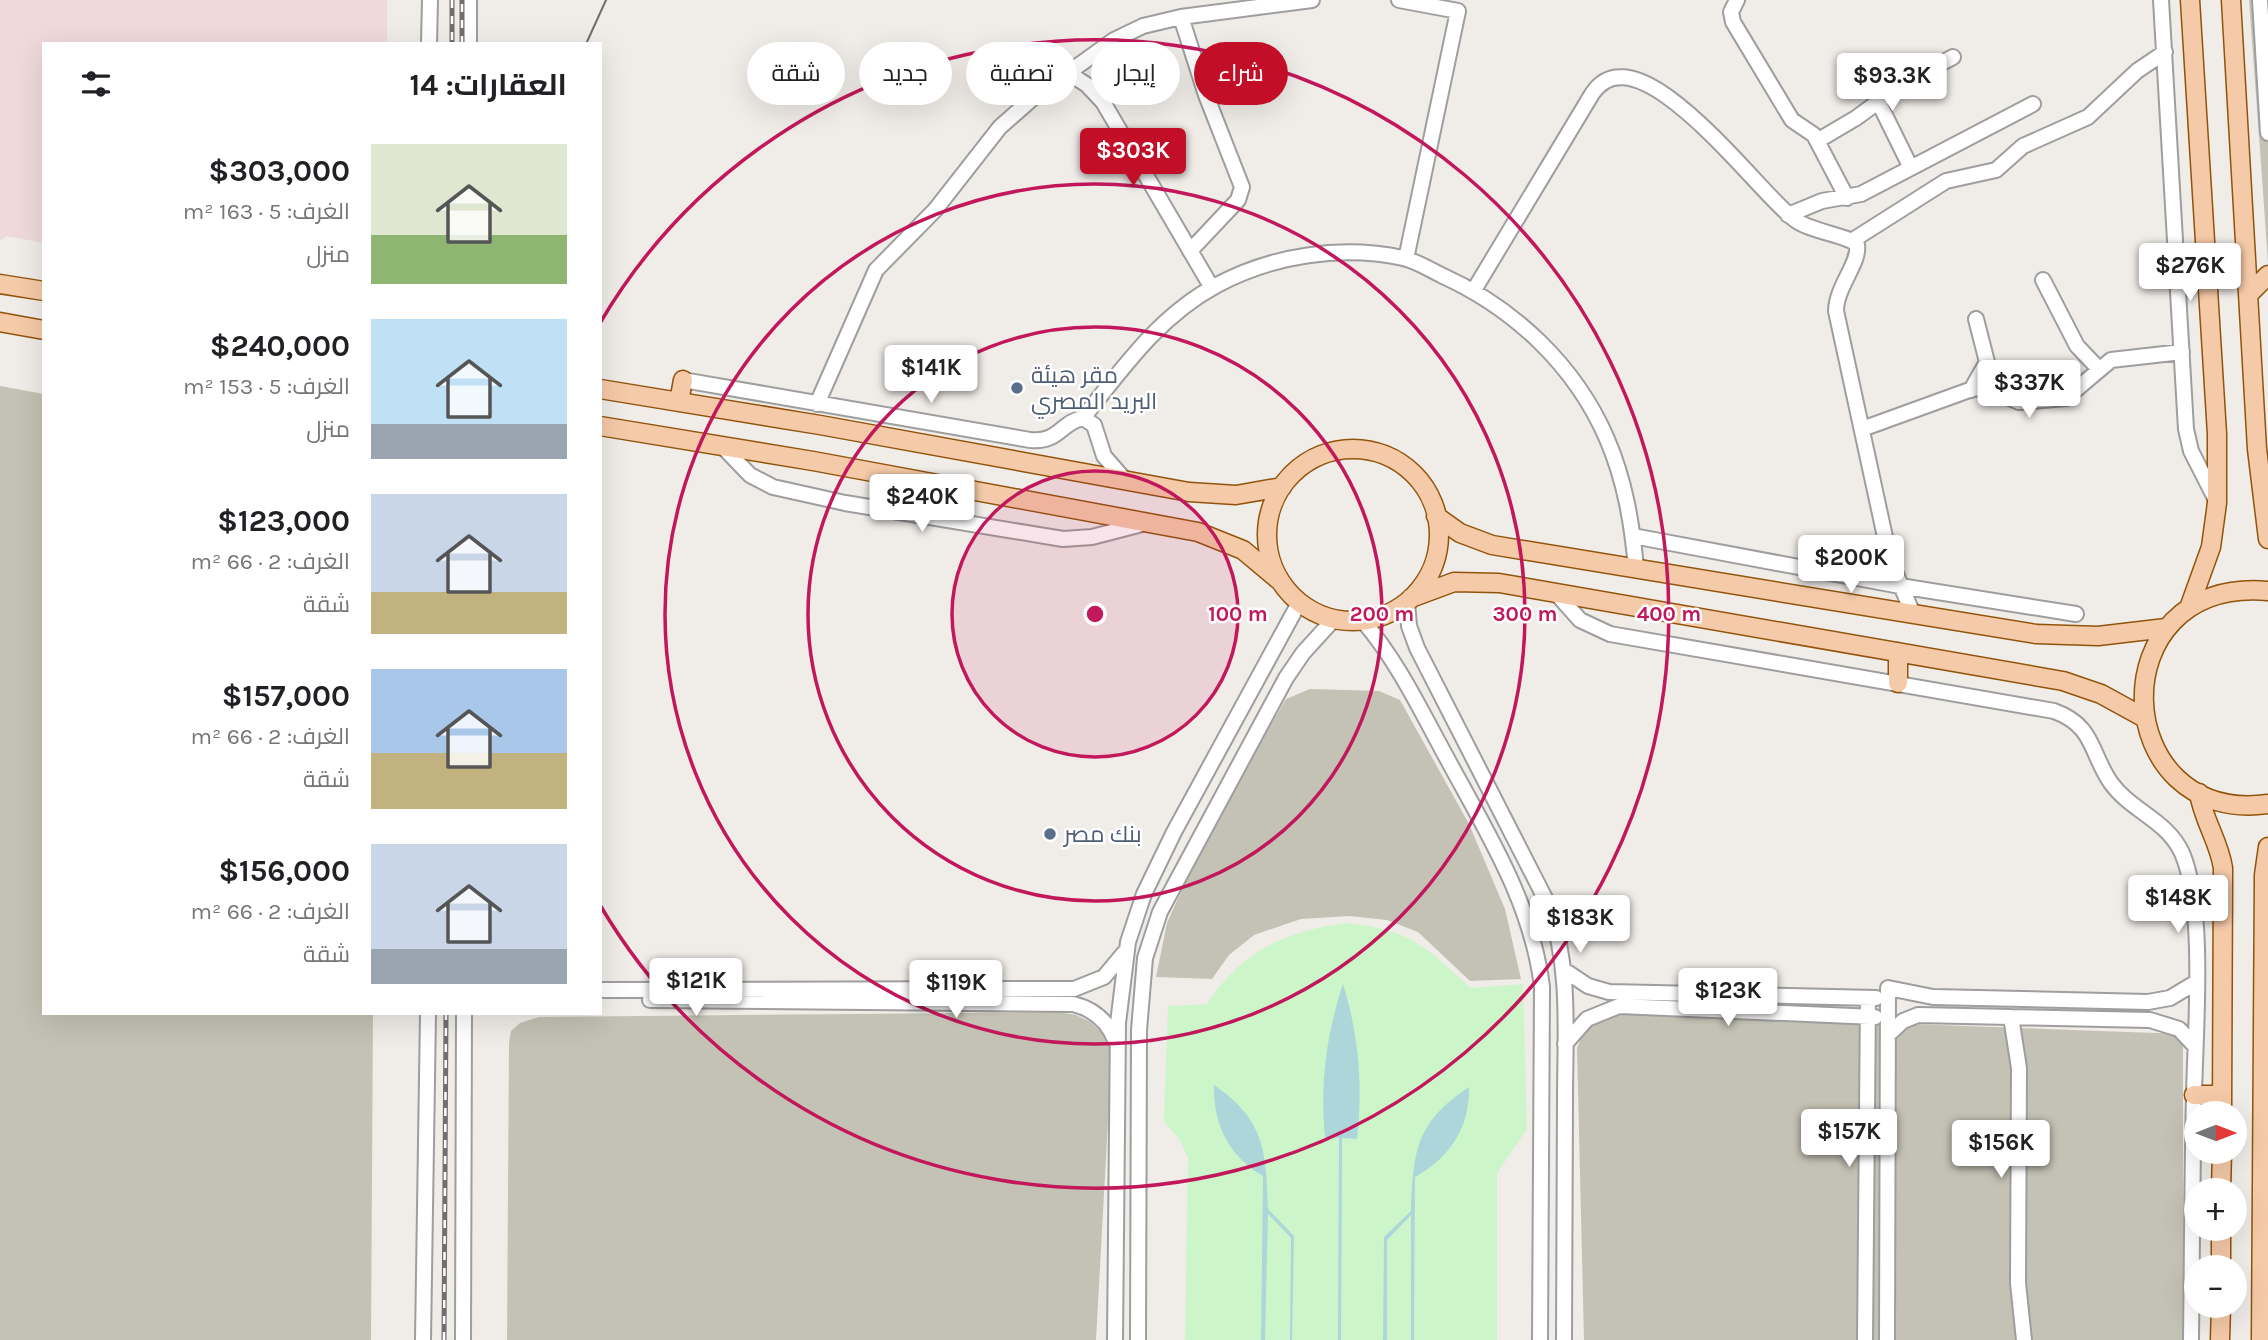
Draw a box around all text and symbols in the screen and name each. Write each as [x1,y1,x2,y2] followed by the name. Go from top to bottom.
[747,42,845,105] chip: شقة
[859,42,952,105] chip: جديد
[966,42,1077,105] chip: تصفية
[1091,42,1180,105] chip: إيجار
[1194,42,1288,105] chip: شراء
[1835,54,1949,113] pin: $93.3K
[1853,62,1931,89] text: $93.3K
[77,65,115,103] icon: filters
[410,67,567,103] text: العقارات: 14
[1084,128,1182,188] pin: $303K
[1096,137,1170,164] text: $303K
[209,153,350,189] text: $303,000
[427,172,511,256] icon: home
[183,198,350,225] text: الغرف: 5 · 163 m²
[306,241,350,268] text: منزل
[2141,244,2239,303] pin: $276K
[2155,252,2225,279] text: $276K
[210,328,350,364] text: $240,000
[882,346,980,405] pin: $141K
[427,347,511,431] icon: home
[901,354,961,381] text: $141K
[1980,360,2078,420] pin: $337K
[1031,362,1157,419] place label: مقر هيئة البريد المصري
[1994,369,2064,396] text: $337K
[183,373,350,400] text: الغرف: 5 · 153 m²
[1009,380,1025,396] marker: مقر هيئة البريد المصري
[306,416,350,443] text: منزل
[873,475,971,534] pin: $240K
[885,483,959,510] text: $240K
[217,503,350,539] text: $123,000
[427,522,511,606] icon: home
[1802,536,1900,595] pin: $200K
[1814,544,1888,571] text: $200K
[190,548,350,575] text: الغرف: 2 · 66 m²
[303,591,350,618] text: شقة
[1083,602,1107,626] centre of rings
[1208,602,1268,626] text: 100 m
[1350,602,1414,626] text: 200 m
[1493,602,1557,626] text: 300 m
[1637,602,1701,626] text: 400 m
[222,678,350,714] text: $157,000
[427,697,511,781] icon: home
[190,723,350,750] text: الغرف: 2 · 66 m²
[303,766,350,793] text: شقة
[1062,821,1142,848] place label: بنك مصر
[1042,826,1058,842] marker: بنك مصر
[218,853,350,889] text: $156,000
[427,872,511,956] icon: home
[2129,876,2227,935] pin: $148K
[2144,884,2212,911] text: $148K
[1531,895,1629,955] pin: $183K
[190,898,350,925] text: الغرف: 2 · 66 m²
[1546,904,1614,931] text: $183K
[303,941,350,968] text: شقة
[647,958,745,1018] pin: $121K
[907,960,1005,1020] pin: $119K
[665,967,727,994] text: $121K
[1679,968,1777,1028] pin: $123K
[925,969,987,996] text: $119K
[1694,977,1762,1004] text: $123K
[2184,1101,2247,1164] north arrow
[2184,1101,2247,1318] map controls
[1800,1110,1898,1169] pin: $157K
[1817,1118,1881,1145] text: $157K
[1952,1120,2050,1180] pin: $156K
[1968,1129,2034,1156] text: $156K
[2184,1178,2247,1241] button: +
[2184,1255,2247,1318] button: −

